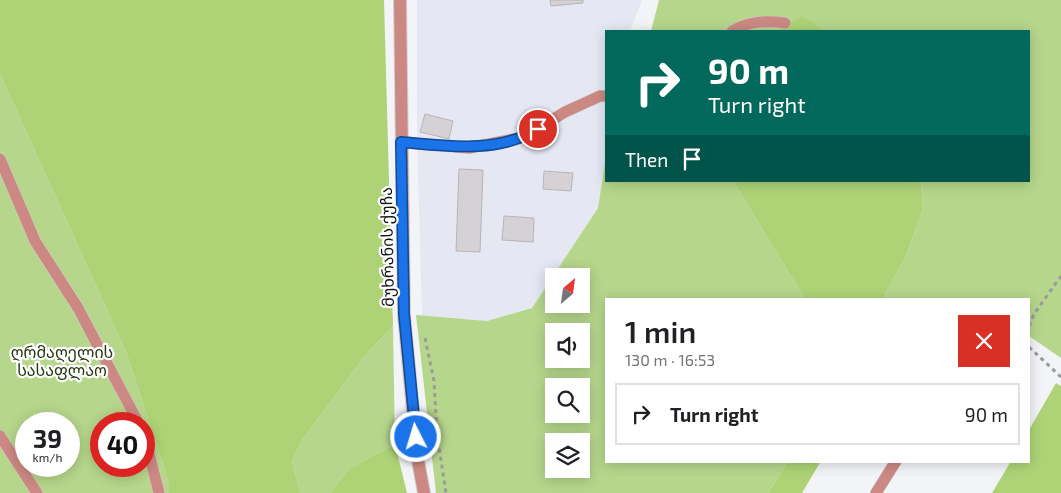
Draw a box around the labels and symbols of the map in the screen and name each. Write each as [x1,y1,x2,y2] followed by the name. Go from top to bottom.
[517,108,559,150] pin
[376,187,398,307] street label: მუხრანის ქუჩა
[545,268,590,312] north arrow
[11,342,113,381] park label: ღრმაღელის სასაფლაო
[389,410,441,462] position arrow
[90,412,155,477] speed limit sign: 40

